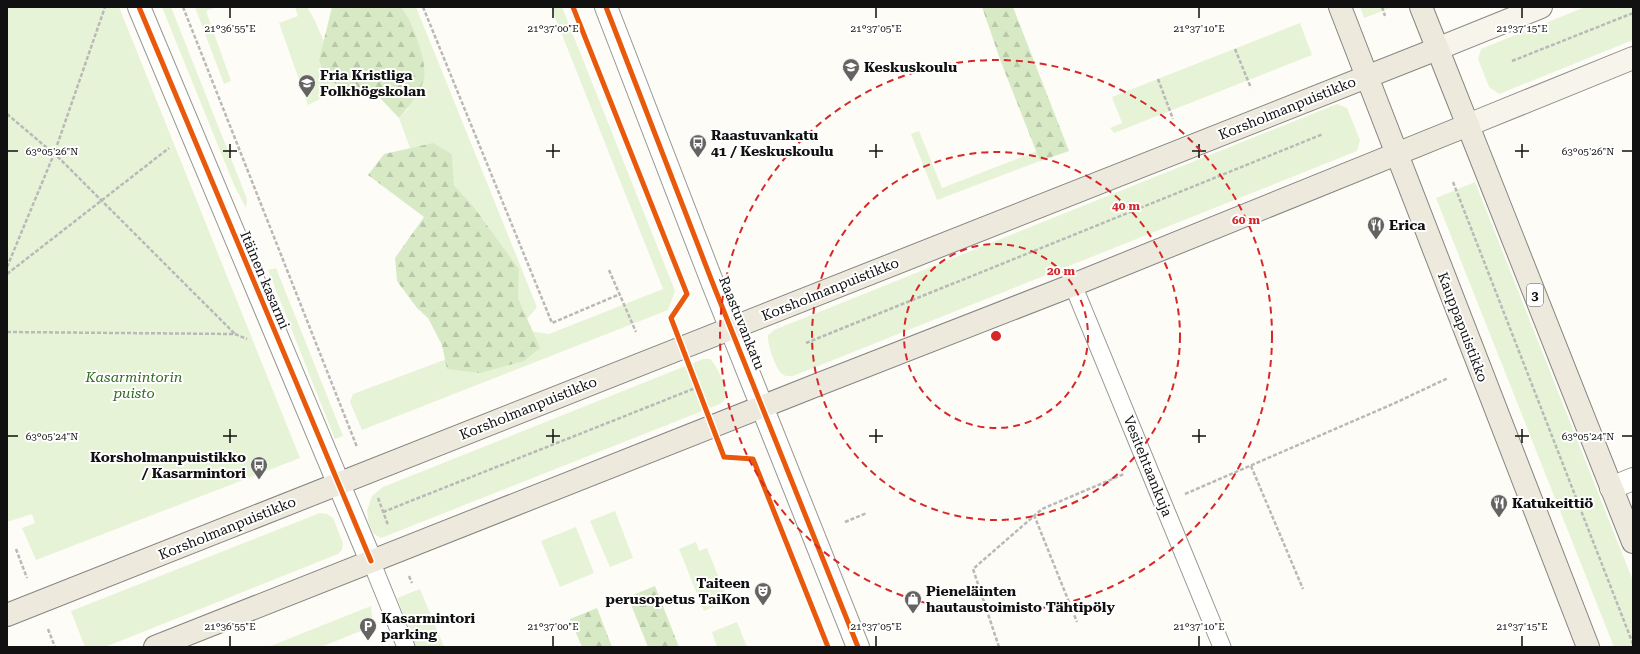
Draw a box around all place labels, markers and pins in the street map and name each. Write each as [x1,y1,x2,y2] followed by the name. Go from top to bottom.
[841,57,861,82] school or university icon: Keskuskoulu
[864,59,957,75] place label: Keskuskoulu
[320,67,426,99] place label: Fria Kristliga Folkhögskolan
[297,73,317,98] school or university icon: Fria Kristliga Folkhögskolan
[711,127,833,159] place label: Raastuvankatu 41 / Keskuskoulu
[688,133,708,158] bus stop icon: Raastuvankatu 41 / Keskuskoulu
[1366,215,1386,240] restaurant icon: Erica
[1389,217,1426,233] place label: Erica
[989,329,1003,343] centre of rings
[90,449,246,481] place label: Korsholmanpuistikko / Kasarmintori
[249,455,269,480] bus stop icon: Korsholmanpuistikko / Kasarmintori
[1489,493,1509,518] restaurant icon: Katukeittiö
[1512,495,1593,511] place label: Katukeittiö
[606,575,751,607] place label: Taiteen perusopetus TaiKon
[753,581,773,606] theatre icon: Taiteen perusopetus TaiKon
[926,583,1115,615] place label: Pieneläinten hautaustoimisto Tähtipöly
[903,589,923,614] shop icon: Pieneläinten hautaustoimisto Tähtipöly
[381,610,476,642] place label: Kasarmintori parking
[358,616,378,641] parking icon: Kasarmintori parking

